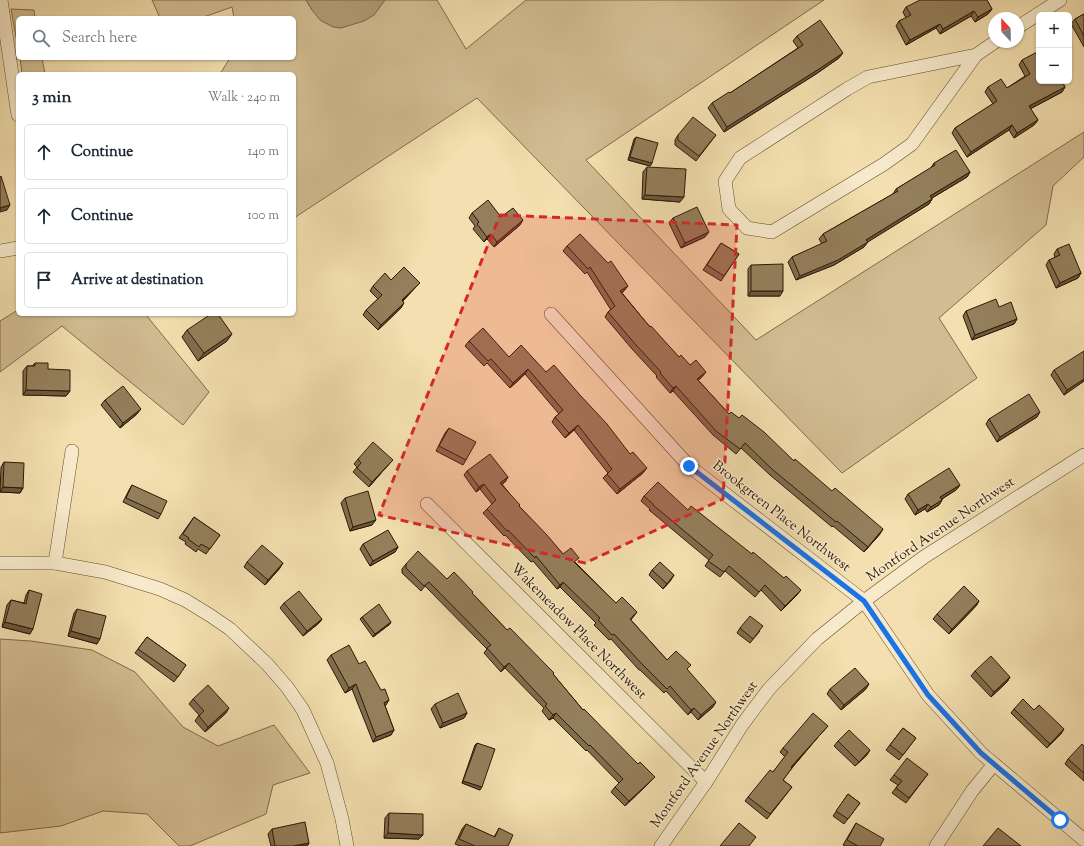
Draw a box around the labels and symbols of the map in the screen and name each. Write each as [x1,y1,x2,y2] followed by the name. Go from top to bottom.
[988,12,1024,48] north arrow
[680,457,698,475] route end
[708,457,855,578] street label: Brookgreen Place Northwest
[863,473,1019,587] street label: Montford Avenue Northwest
[505,559,651,705] street label: Wakemeadow Place Northwest
[647,677,763,832] street label: Montford Avenue Northwest
[1051,811,1069,829] route start

